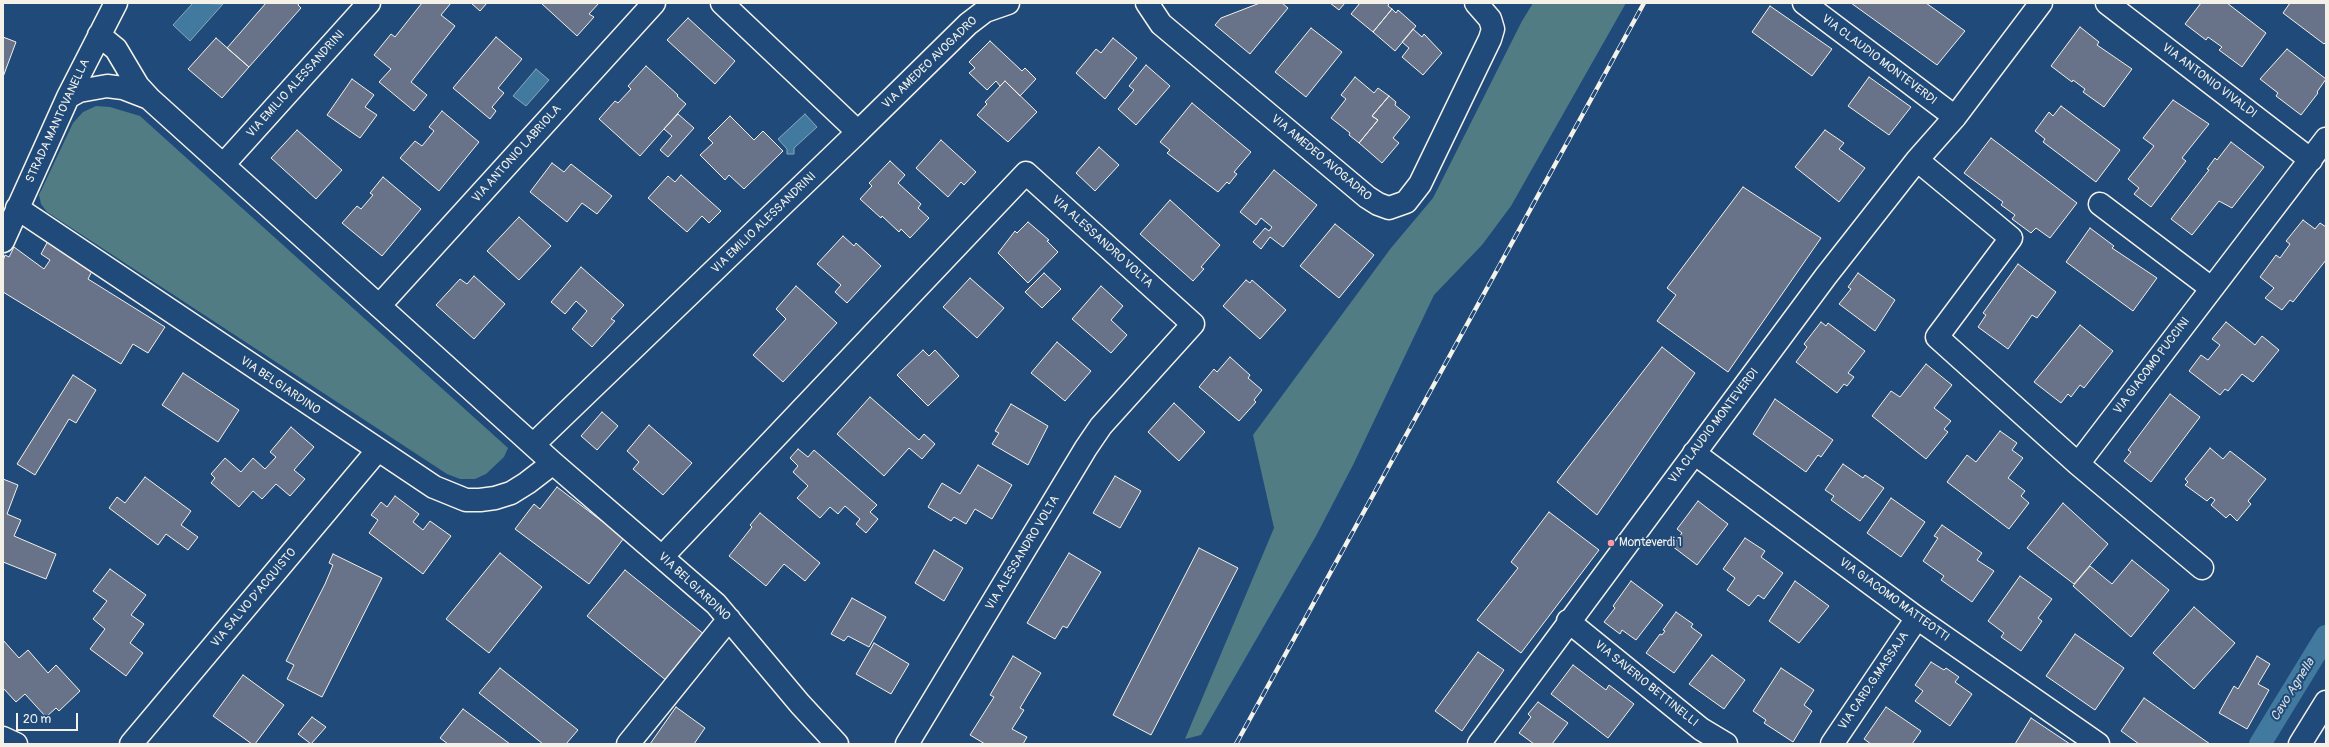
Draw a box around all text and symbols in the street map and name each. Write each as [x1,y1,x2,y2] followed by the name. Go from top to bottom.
[1819,12,1939,108] street label: VIA CLAUDIO MONTEVERDI
[880,14,980,112] street label: VIA AMEDEO AVOGADRO
[244,27,348,141] street label: VIA EMILIO ALESSANDRINI
[2159,41,2259,121] street label: VIA ANTONIO VIVALDI
[23,57,93,185] street label: STRADA MANTOVANELLA
[469,102,565,206] street label: VIA ANTONIO LABRIOLA
[1268,112,1374,204] street label: VIA AMEDEO AVOGADRO
[709,169,819,277] street label: VIA EMILIO ALESSANDRINI
[1048,193,1156,291] street label: VIA ALESSANDRO VOLTA
[2111,315,2193,417] street label: VIA GIACOMO PUCCINI
[237,354,323,418] street label: VIA BELGIARDINO
[1666,366,1762,486] street label: VIA CLAUDIO MONTEVERDI
[983,493,1063,613] street label: VIA ALESSANDRO VOLTA
[1619,536,1682,550] place label: Monteverdi 1
[1606,538,1616,548] marker: Monteverdi 1
[208,546,300,650] street label: VIA SALVO D'ACQUISTO
[655,550,733,624] street label: VIA BELGIARDINO
[1836,555,1952,645] street label: VIA GIACOMO MATTEOTTI
[1836,629,1912,733] street label: VIA CARD.G.MASSAJA
[1591,638,1701,730] street label: VIA SAVERIO BETTINELLI
[2268,656,2318,724] water label: Cavo Agnella
[18,705,80,731] scale bar
[23,712,51,727] text: 20 m

